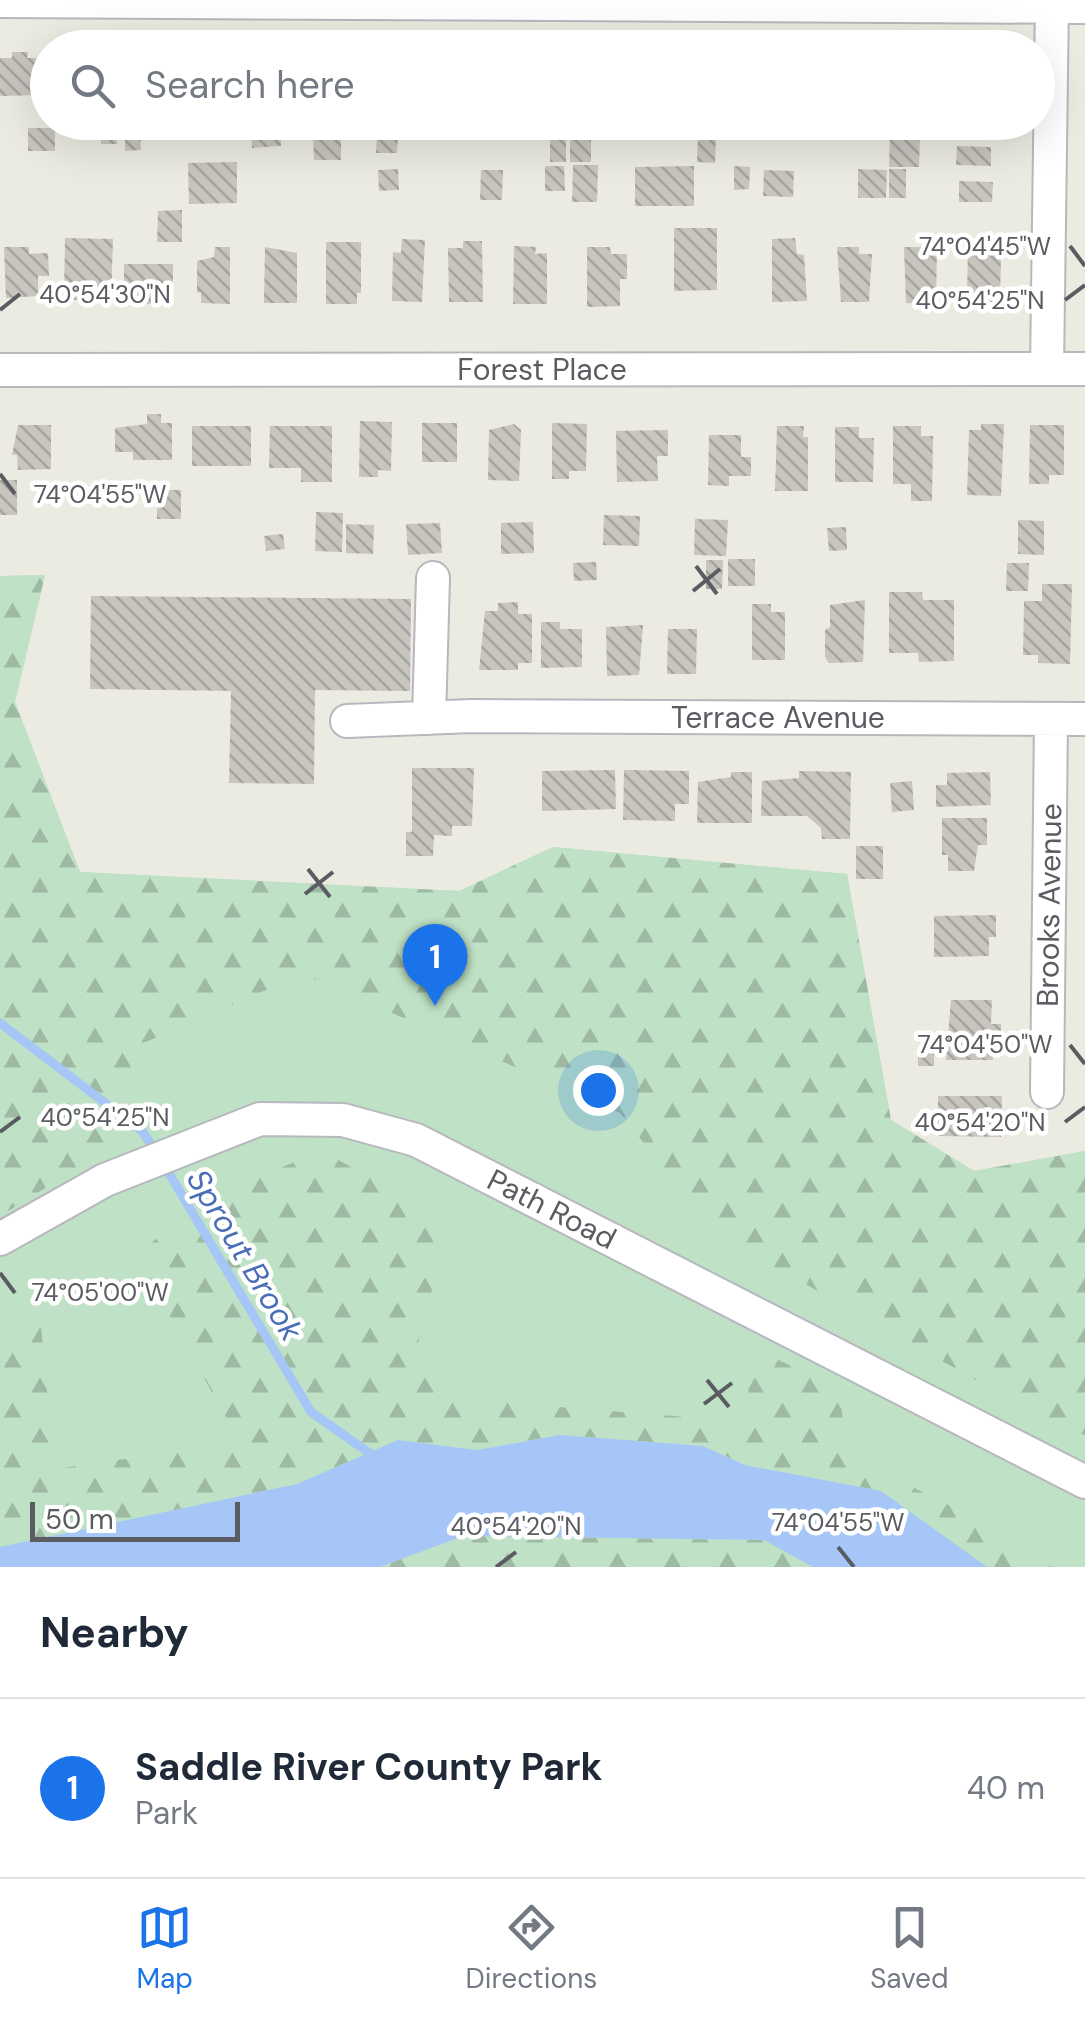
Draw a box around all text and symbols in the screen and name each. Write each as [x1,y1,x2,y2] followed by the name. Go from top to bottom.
[30,30,1055,140] search box
[65,58,120,113] icon: search
[145,60,355,110] text: Search here
[919,230,1051,263] text: 74°04'45"W
[39,278,171,311] text: 40°54'30"N
[915,284,1045,317] text: 40°54'25"N
[457,350,627,389] street label: Forest Place
[34,478,166,511] text: 74°04'55"W
[671,698,885,737] street label: Terrace Avenue
[1028,803,1070,1007] street label: Brooks Avenue
[402,924,468,1006] pin: 1
[918,1028,1052,1061] text: 74°04'50"W
[573,1065,624,1116] your location
[40,1101,170,1134] text: 40°54'25"N
[914,1106,1046,1139] text: 40°54'20"N
[481,1160,623,1258] street label: Path Road
[177,1161,313,1349] water label: Sprout Brook
[31,1276,169,1309] text: 74°05'00"W
[30,1497,240,1542] scale bar
[45,1501,114,1538] text: 50 m
[772,1506,904,1539] text: 74°04'55"W
[450,1510,582,1543] text: 40°54'20"N
[40,1605,189,1660] text: Nearby
[135,1742,603,1792] text: Saddle River County Park
[67,1767,78,1809] text: 1
[967,1767,1045,1809] text: 40 m
[135,1792,198,1834] text: Park
[136,1900,193,1997] tab: Map
[466,1900,597,1997] tab: Directions
[870,1900,949,1997] tab: Saved

